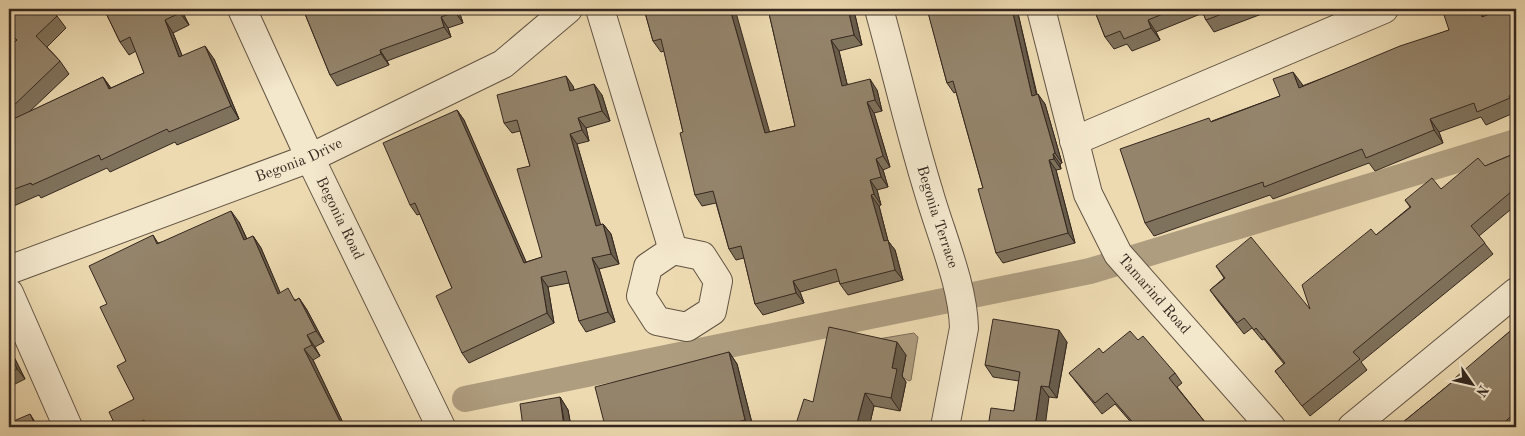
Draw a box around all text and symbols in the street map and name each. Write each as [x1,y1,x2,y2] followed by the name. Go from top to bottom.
[253,136,345,185] street label: Begonia Drive
[914,164,960,270] street label: Begonia Terrace
[313,175,366,262] street label: Begonia Road
[1115,252,1193,337] street label: Tamarind Road
[1448,358,1498,408] north arrow
[1473,382,1491,399] text: N

